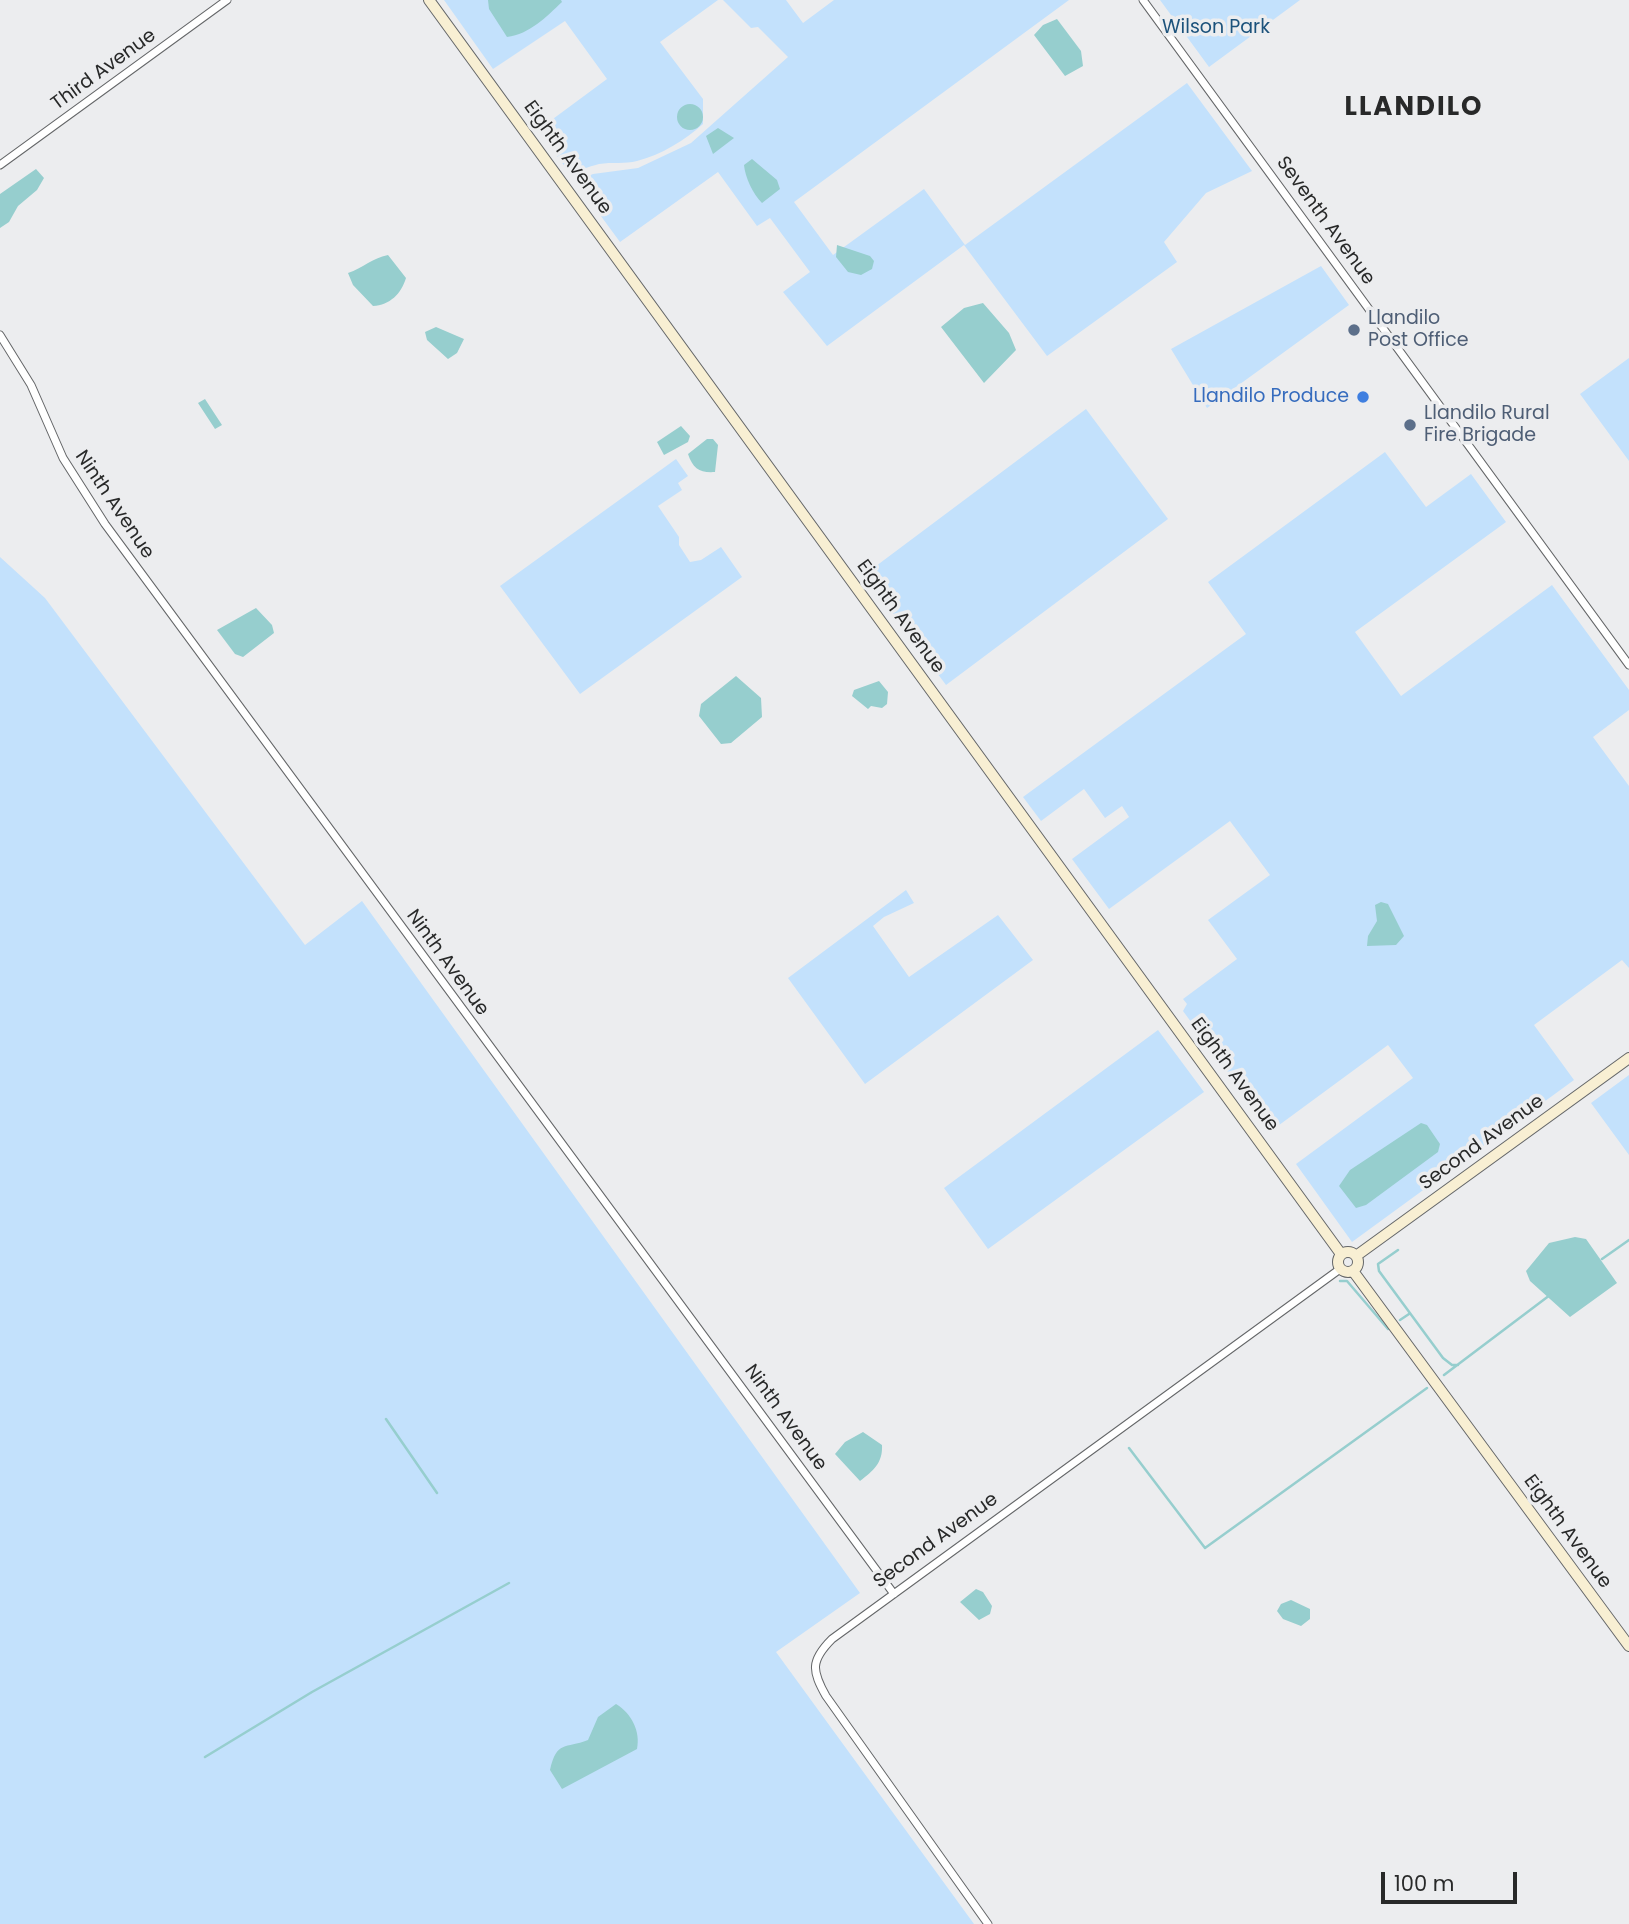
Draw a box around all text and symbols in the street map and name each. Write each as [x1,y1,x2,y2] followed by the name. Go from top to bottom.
[1162,17,1270,39] park label: Wilson Park
[47,24,161,116] street label: Third Avenue
[1346,92,1482,124] district label: LLANDILO
[518,97,616,219] street label: Eighth Avenue
[1271,152,1379,290] street label: Seventh Avenue
[1368,308,1468,352] place label: Llandilo Post Office
[1346,322,1362,338] marker: Llandilo Post Office
[1193,386,1349,408] place label: Llandilo Produce
[1355,389,1371,405] marker: Llandilo Produce
[1424,403,1550,447] place label: Llandilo Rural Fire Brigade
[1402,417,1418,433] marker: Llandilo Rural Fire Brigade
[69,447,159,563] street label: Ninth Avenue
[851,556,949,678] street label: Eighth Avenue
[401,905,493,1021] street label: Ninth Avenue
[1185,1014,1283,1136] street label: Eighth Avenue
[1415,1090,1549,1196] street label: Second Avenue
[739,1360,831,1476] street label: Ninth Avenue
[1518,1471,1616,1593] street label: Eighth Avenue
[869,1488,1003,1594] street label: Second Avenue
[1384,1857,1520,1901] scale bar
[1394,1869,1454,1898] text: 100 m

